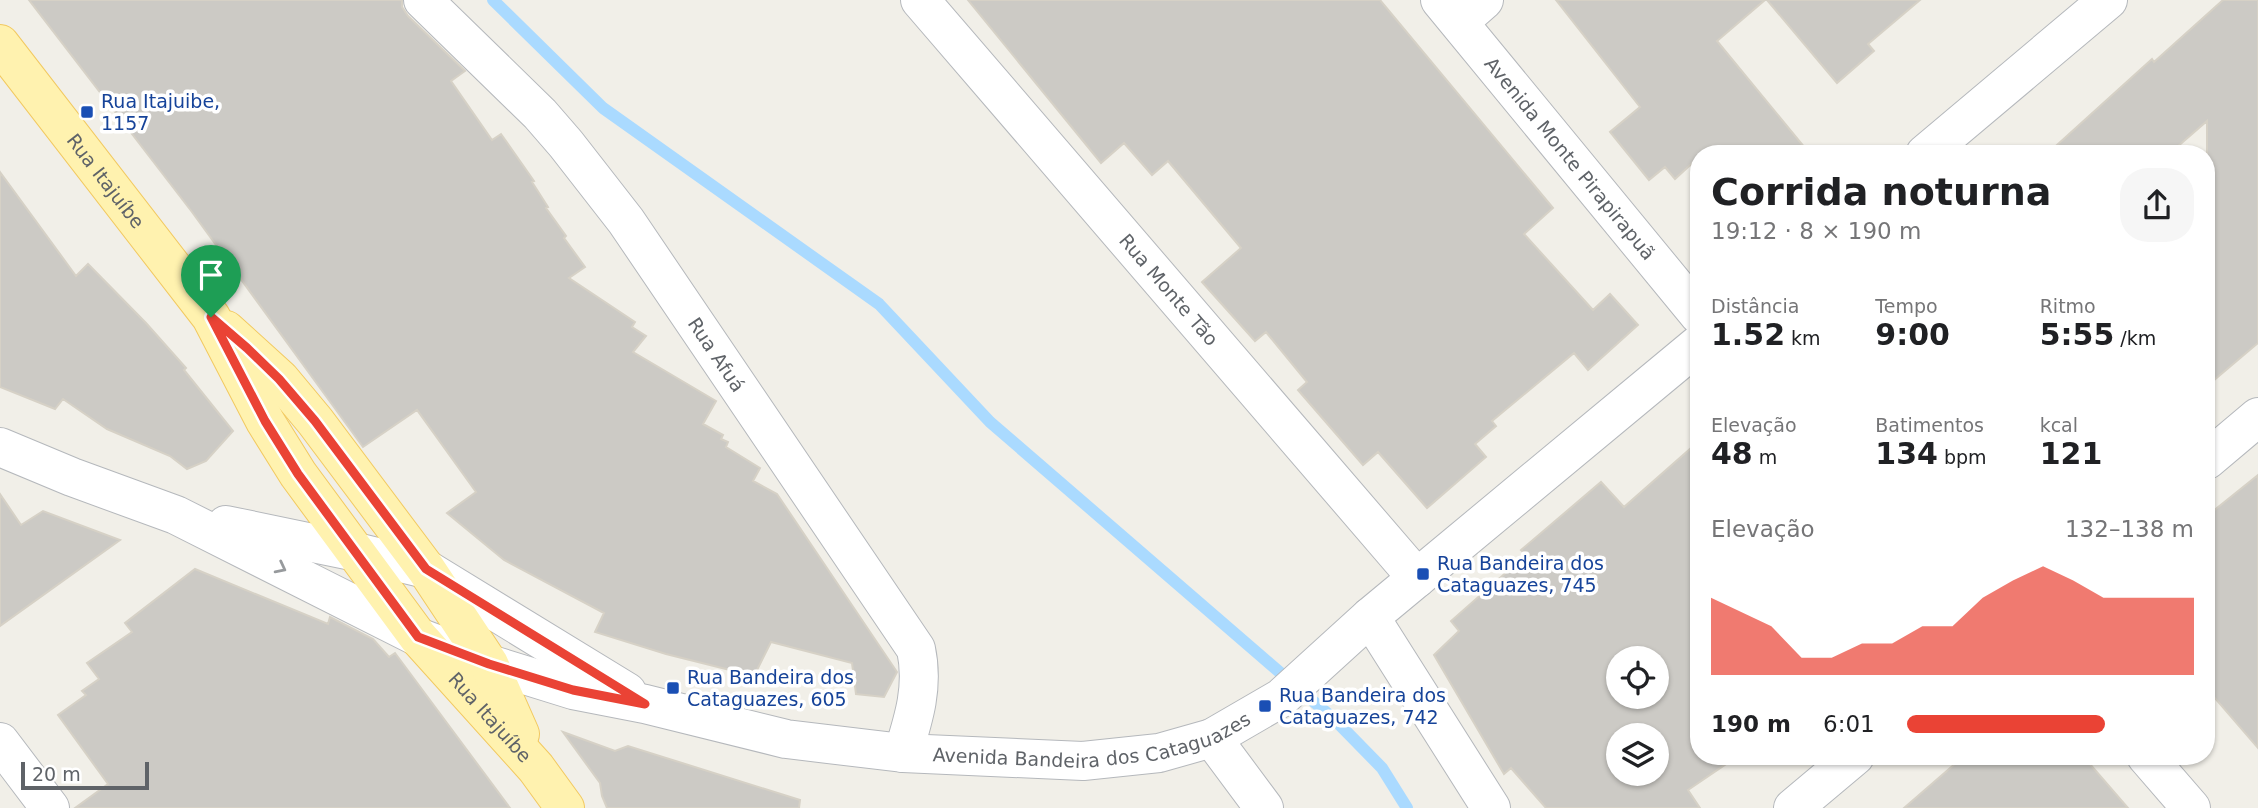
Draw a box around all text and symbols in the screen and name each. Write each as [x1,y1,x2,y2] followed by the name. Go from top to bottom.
[1481,53,1660,264] street label: Avenida Monte Pirapirapuã
[101,90,220,134] place label: Rua Itajuibe, 1157
[79,104,95,120] marker: Rua Itajuibe, 1157
[62,129,149,232] street label: Rua Itajuíbe
[2120,168,2194,242] button: share
[1711,170,2051,214] text: Corrida noturna
[1711,218,1921,244] text: 19:12 · 8 × 190 m
[1115,229,1223,350] street label: Rua Monte Tão
[181,245,241,317] pin
[192,256,230,294] icon: arrive
[1711,295,1799,317] text: Distância
[1875,295,1938,317] text: Tempo
[2040,295,2096,317] text: Ritmo
[684,313,749,396] street label: Rua Afuá
[1711,317,1785,352] text: 1.52
[1875,317,1950,352] text: 9:00
[2040,317,2114,352] text: 5:55
[1785,327,1821,349] text: km
[2114,327,2156,349] text: /km
[1711,414,1797,436] text: Elevação
[1875,414,1984,436] text: Batimentos
[2040,414,2078,436] text: kcal
[1711,436,1753,471] text: 48
[1875,436,1938,471] text: 134
[2040,436,2102,471] text: 121
[1753,446,1777,468] text: m
[1938,446,1987,468] text: bpm
[1711,516,1815,542] text: Elevação
[2065,516,2194,542] text: 132–138 m
[1437,552,1604,596] place label: Rua Bandeira dos Cataguazes, 745
[274,559,286,573] one-way arrow
[1415,566,1431,582] marker: Rua Bandeira dos Cataguazes, 745
[1606,646,1669,786] map controls
[1606,646,1669,709] button: locate
[687,666,854,710] place label: Rua Bandeira dos Cataguazes, 605
[444,668,536,767] street label: Rua Itajuíbe
[665,680,681,696] marker: Rua Bandeira dos Cataguazes, 605
[1279,684,1446,728] place label: Rua Bandeira dos Cataguazes, 742
[1257,698,1273,714] marker: Rua Bandeira dos Cataguazes, 742
[932,707,1254,772] street label: Avenida Bandeira dos Cataguazes
[1711,711,1791,737] text: 190 m
[1823,711,1875,737] text: 6:01
[1606,723,1669,786] button: layers
[21,759,149,791] scale bar
[32,763,81,785] text: 20 m

